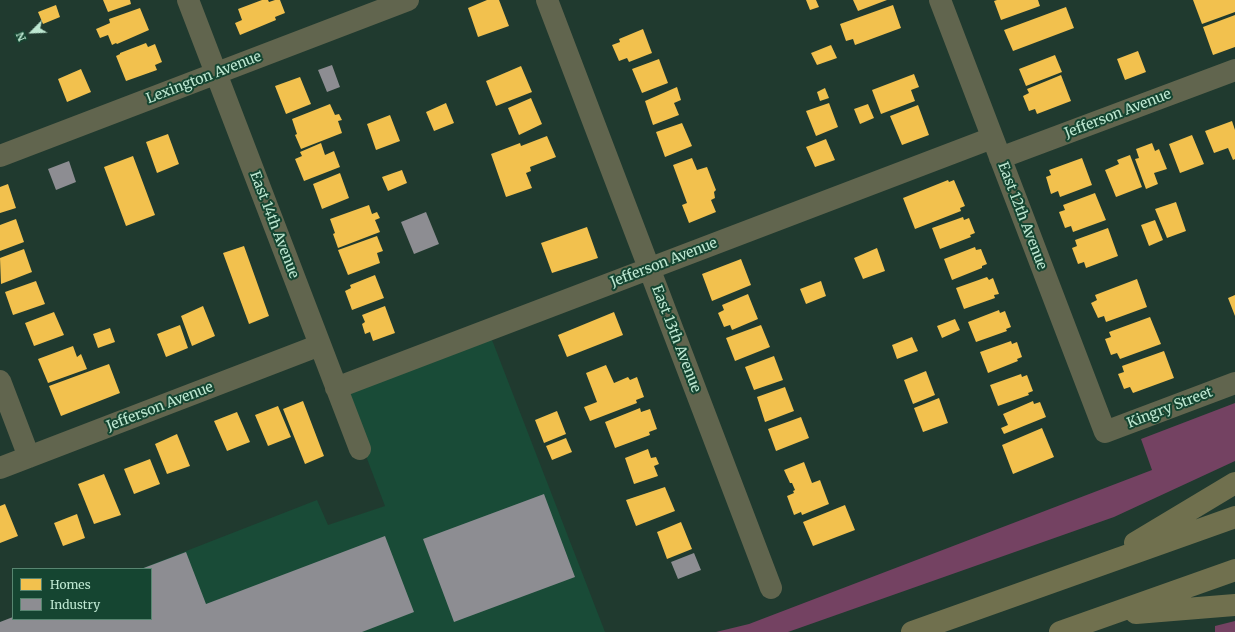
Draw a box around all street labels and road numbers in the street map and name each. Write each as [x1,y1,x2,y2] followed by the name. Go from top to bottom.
[144,48,264,108] street label: Lexington Avenue
[1062,86,1174,142] street label: Jefferson Avenue
[994,160,1050,272] street label: East 12th Avenue
[246,169,302,281] street label: East 14th Avenue
[608,235,720,291] street label: Jefferson Avenue
[648,283,704,395] street label: East 13th Avenue
[104,379,216,435] street label: Jefferson Avenue
[1125,384,1215,432] street label: Kingry Street

